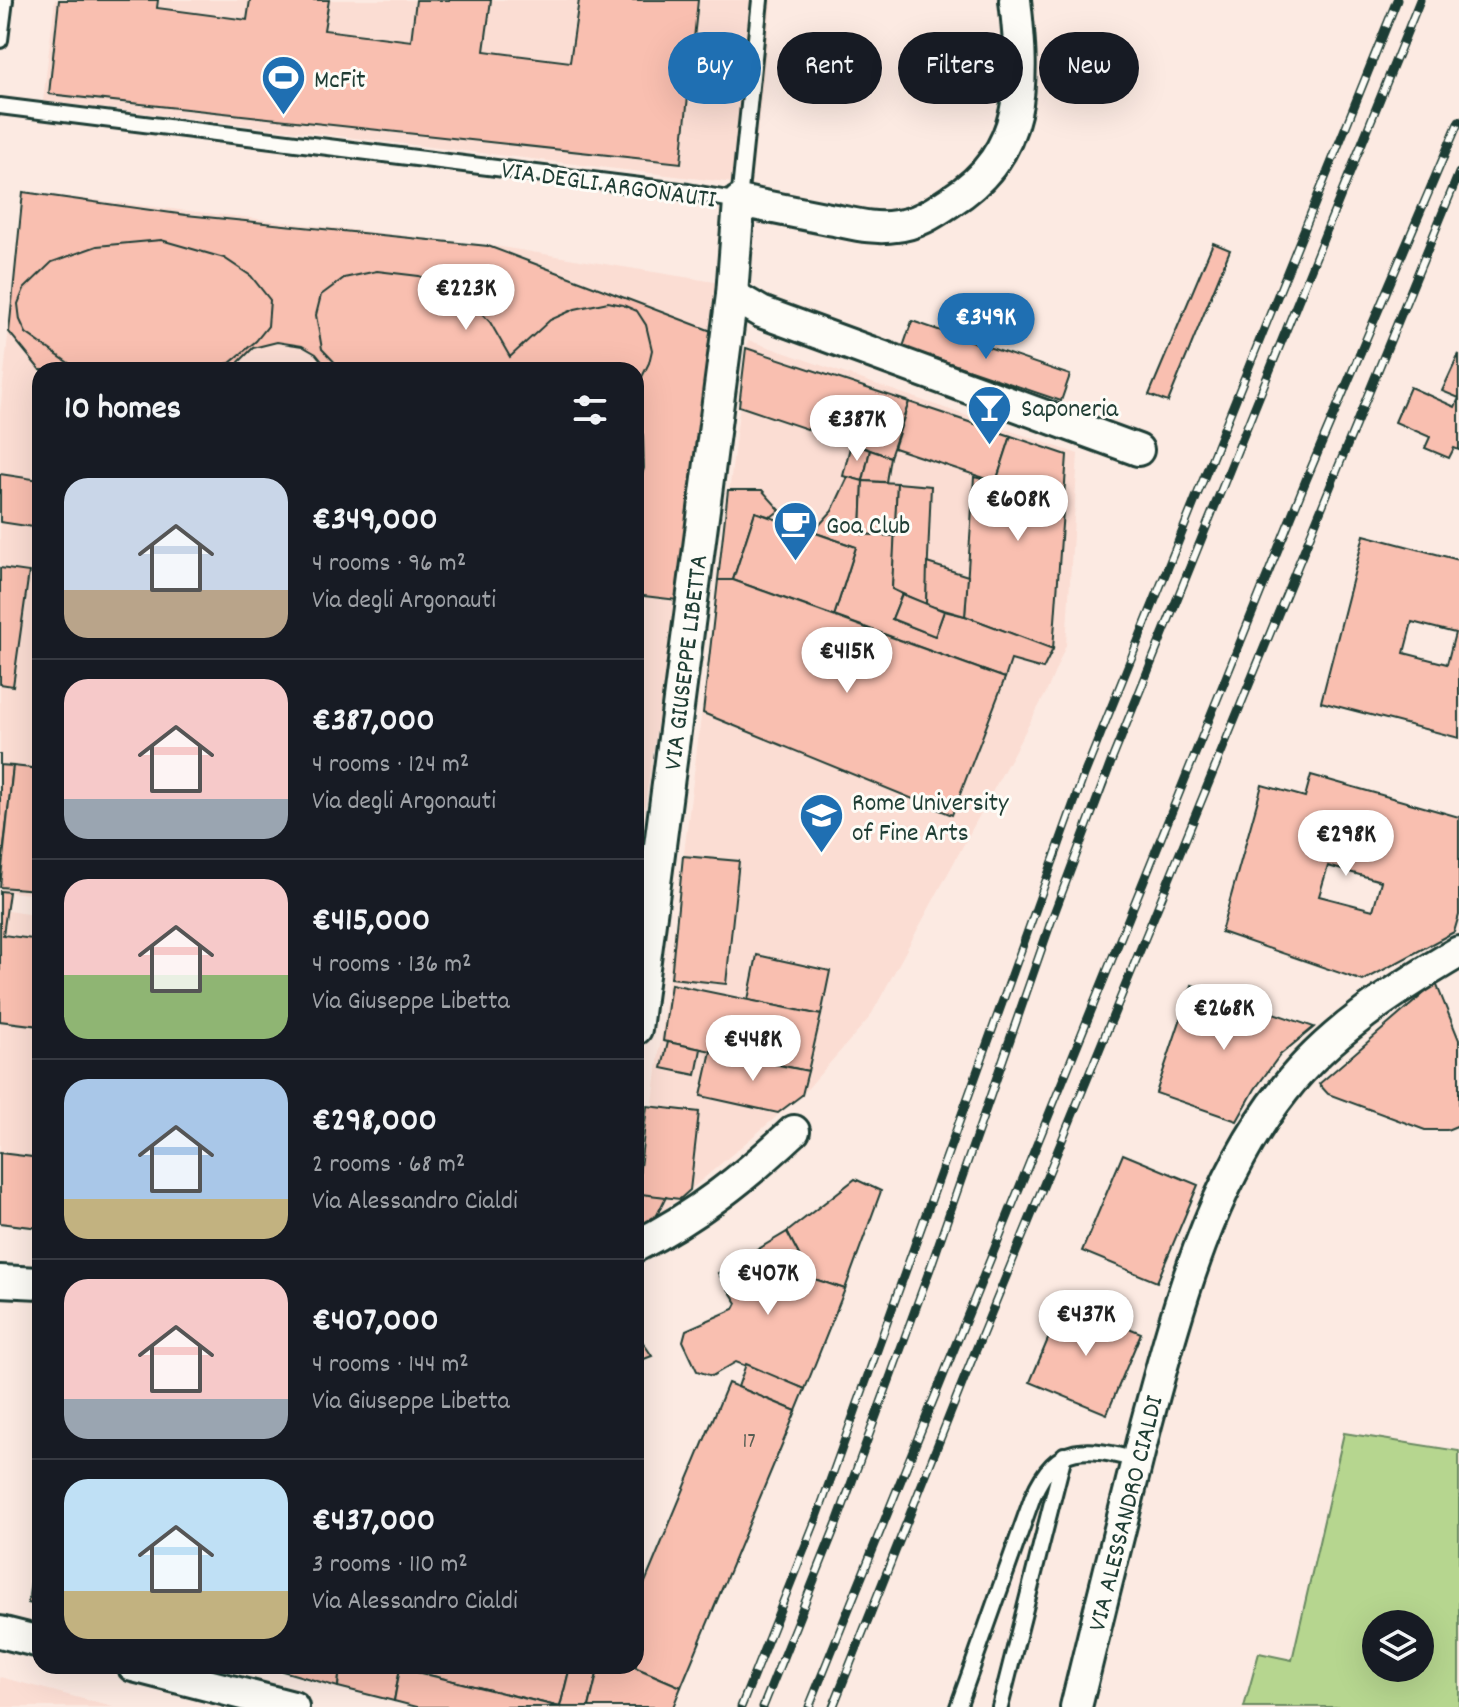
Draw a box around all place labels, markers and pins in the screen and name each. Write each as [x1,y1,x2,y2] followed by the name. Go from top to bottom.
[259,54,307,117] sports icon: McFit
[314,63,366,100] place label: McFit
[410,264,522,332] pin: €223K
[930,293,1042,361] pin: €349K
[966,383,1014,446] bar icon: Saponeria
[1021,392,1119,429] place label: Saponeria
[801,395,913,463] pin: €387K
[962,475,1074,543] pin: €608K
[771,500,819,563] cafe icon: Goa Club
[826,509,910,546] place label: Goa Club
[791,627,903,695] pin: €415K
[852,786,1009,853] place label: Rome University of Fine Arts
[797,792,845,855] school or university icon: Rome University of Fine Arts
[1290,810,1402,878] pin: €298K
[1168,984,1280,1052] pin: €268K
[697,1015,809,1083] pin: €448K
[712,1249,824,1317] pin: €407K
[1030,1290,1142,1358] pin: €437K

